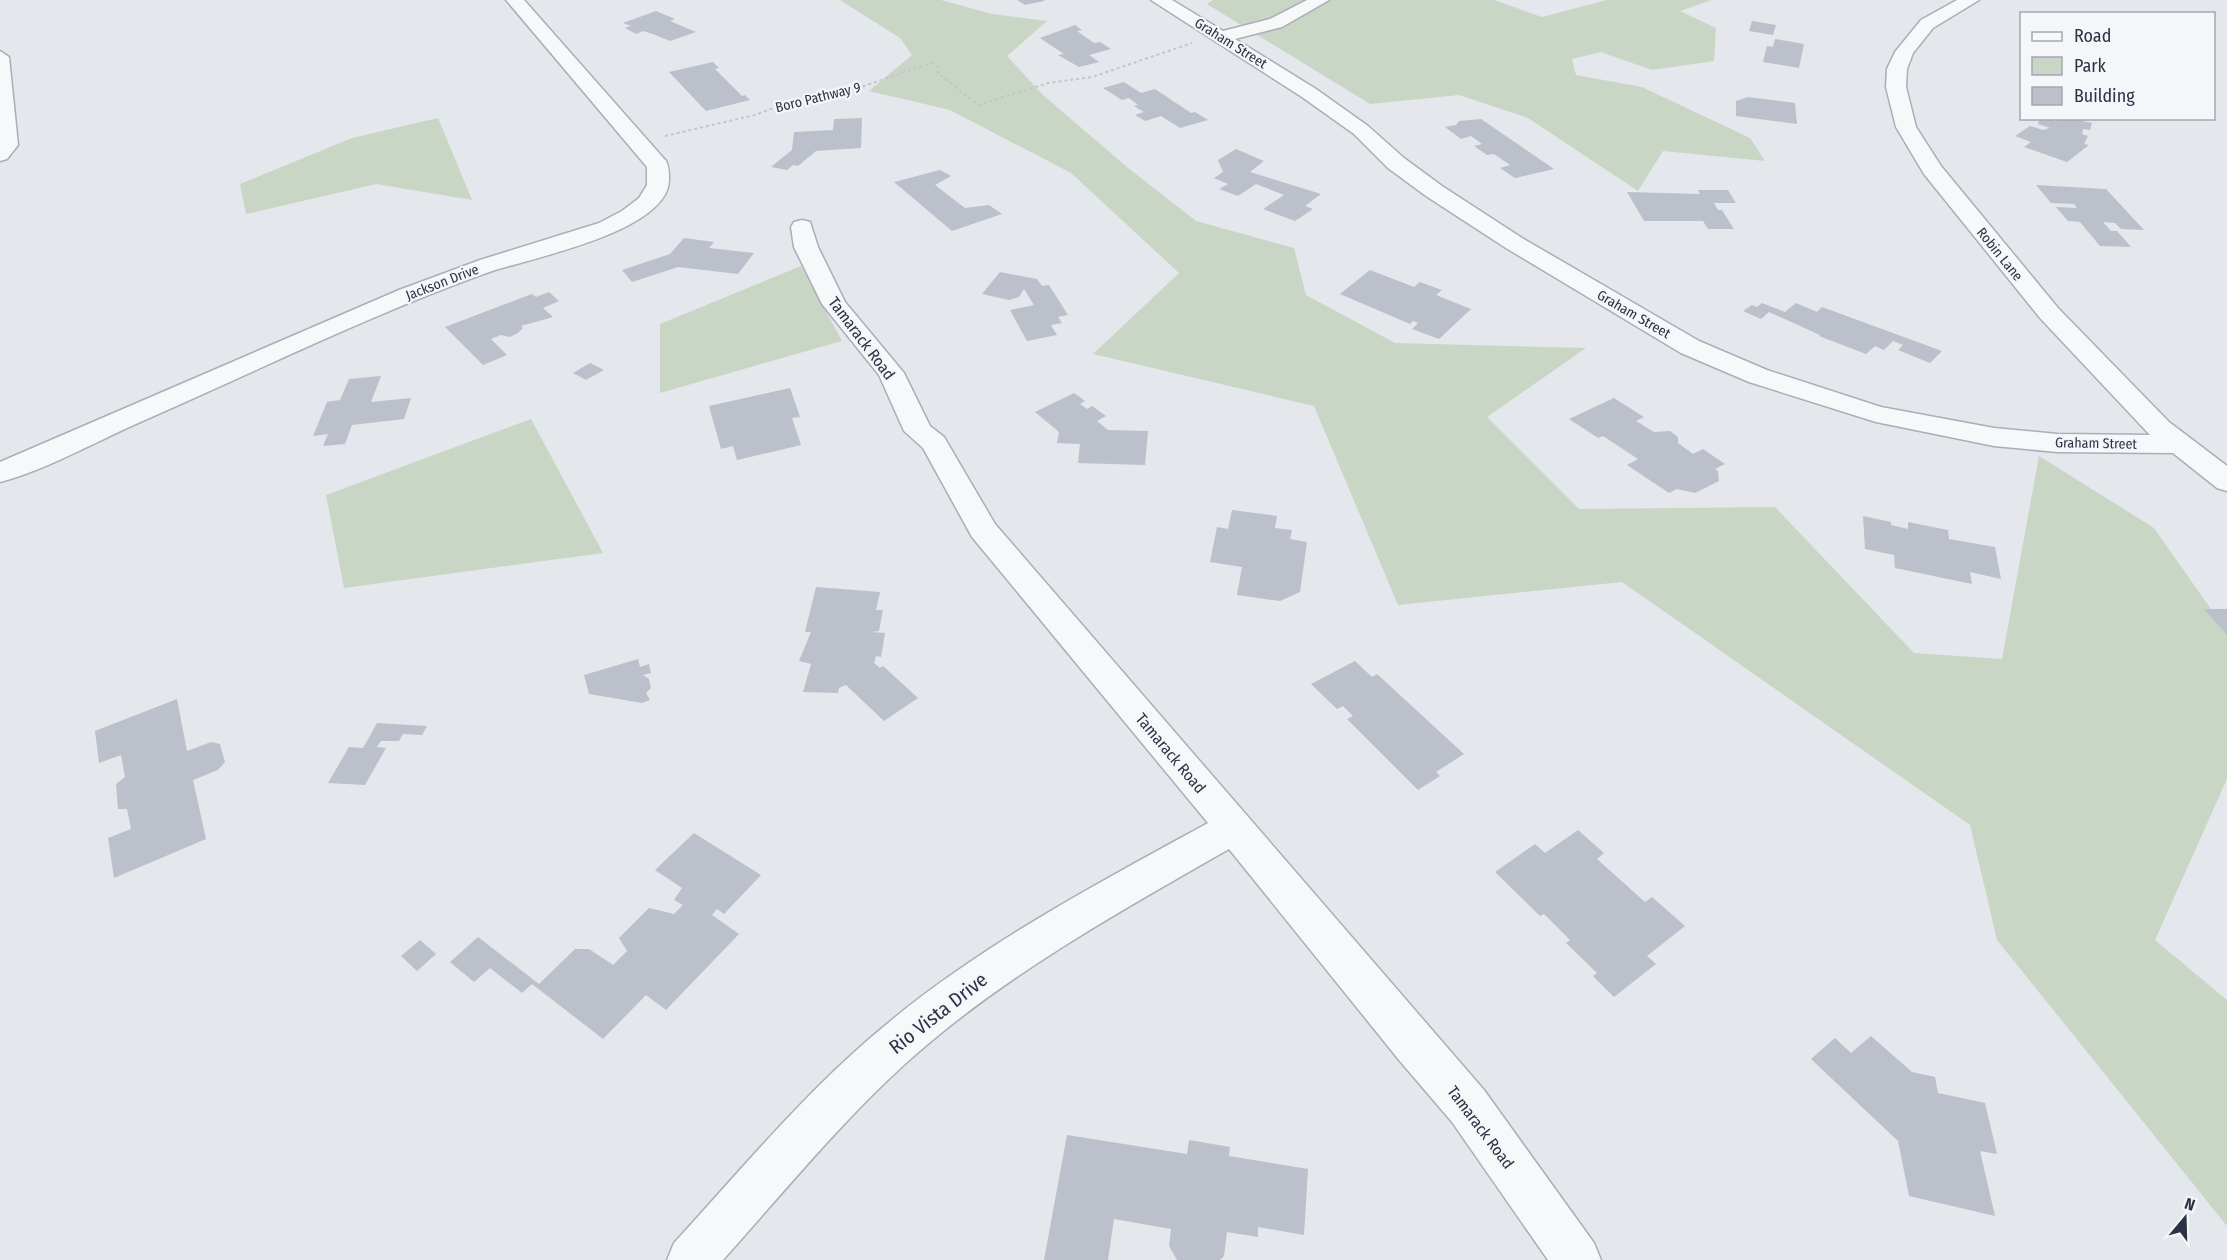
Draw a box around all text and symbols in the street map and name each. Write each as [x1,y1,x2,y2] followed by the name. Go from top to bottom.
[2020,12,2215,120] legend
[1191,14,1270,73] street label: Graham Street
[2074,25,2111,47] text: Road
[2074,55,2107,77] text: Park
[774,79,863,116] street label: Boro Pathway 9
[2074,85,2135,107] text: Building
[1973,224,2026,284] street label: Robin Lane
[403,261,481,304] street label: Jackson Drive
[1594,287,1674,343] street label: Graham Street
[824,293,899,383] street label: Tamarack Road
[2055,434,2138,453] street label: Graham Street
[1132,709,1210,797] street label: Tamarack Road
[884,967,992,1059] street label: Rio Vista Drive
[1443,1082,1518,1172] street label: Tamarack Road
[2155,1188,2215,1248] north arrow
[2182,1194,2197,1215] text: N

